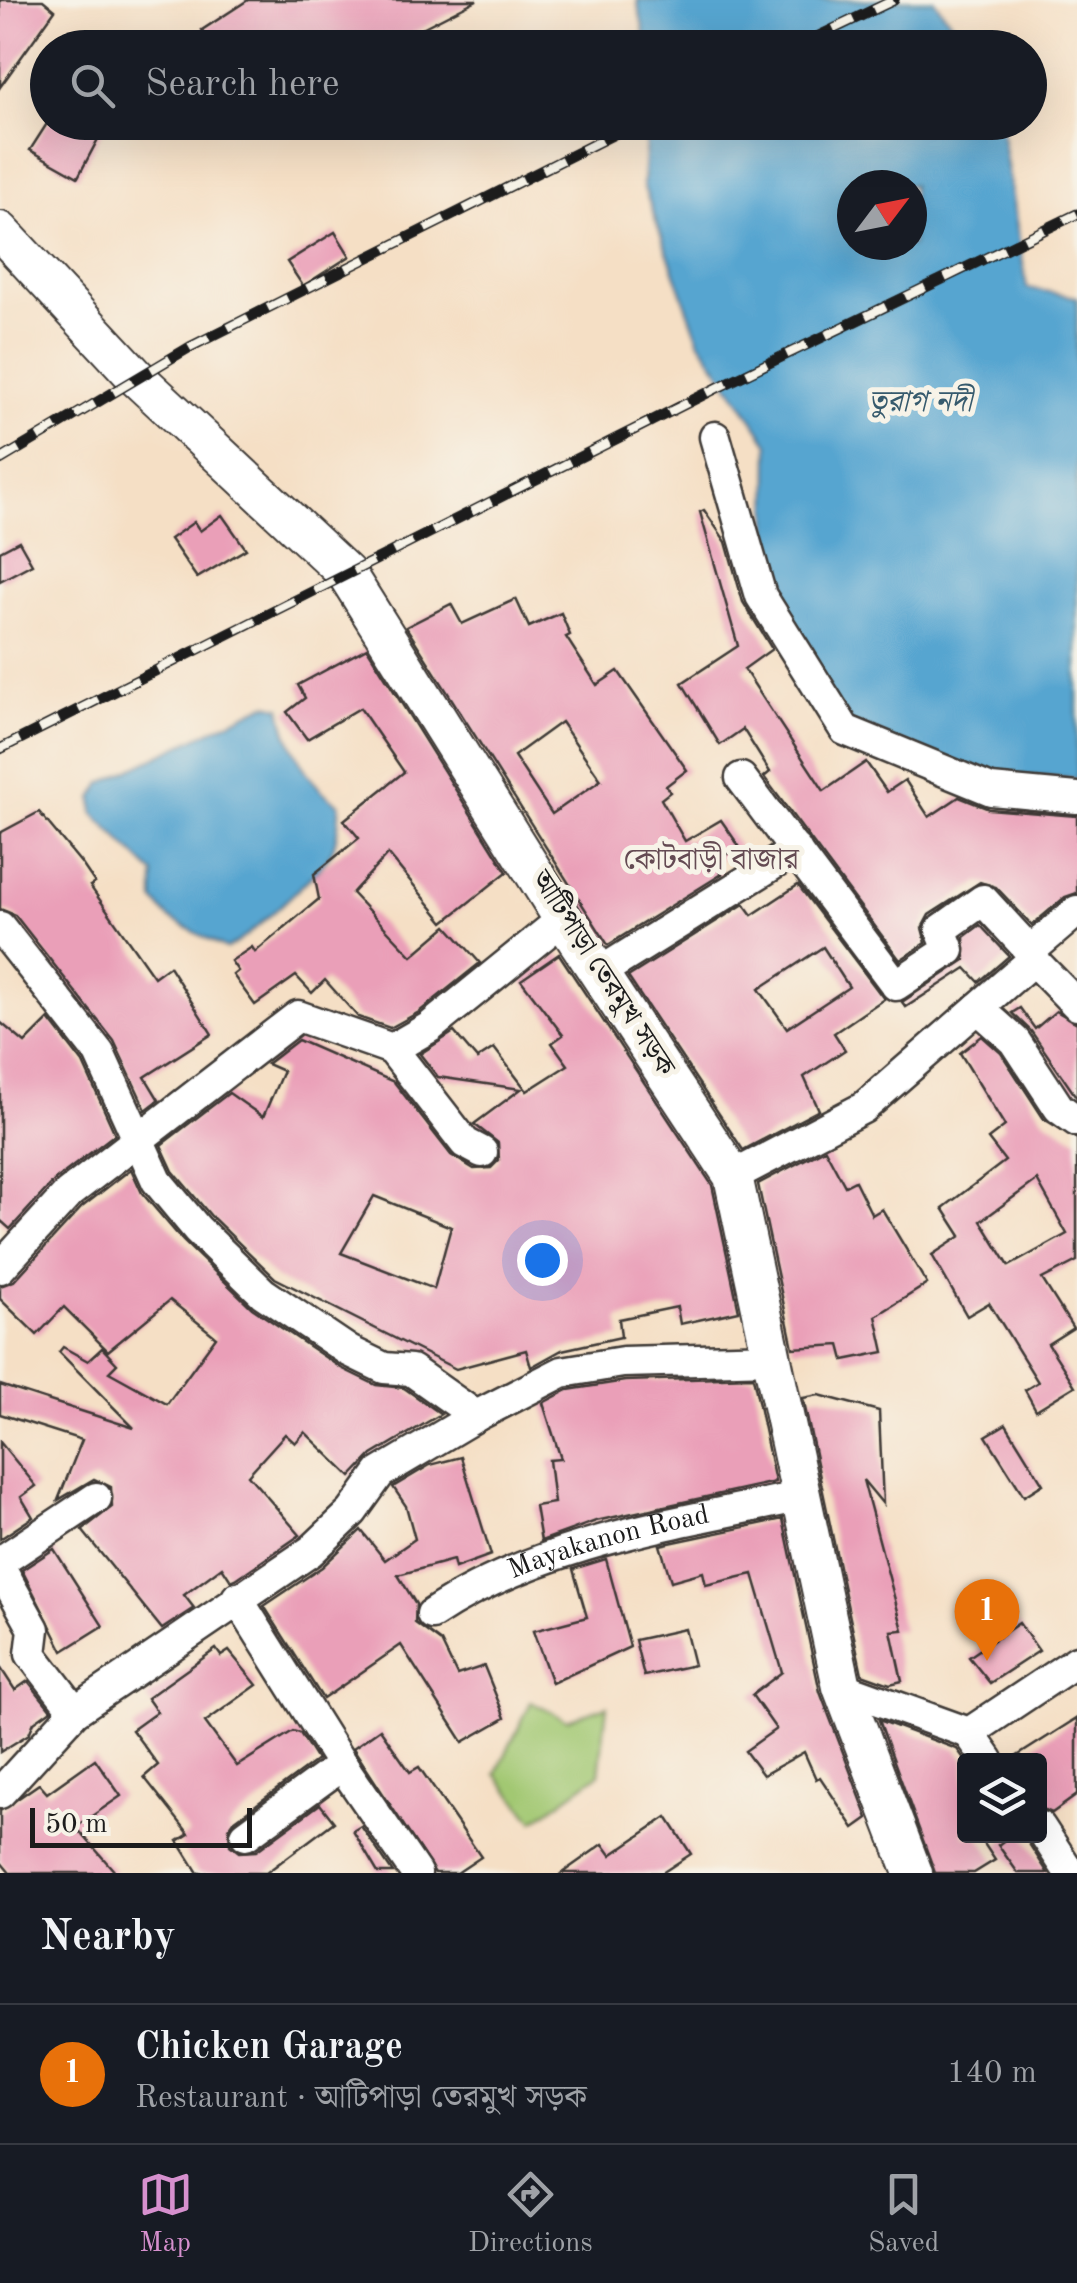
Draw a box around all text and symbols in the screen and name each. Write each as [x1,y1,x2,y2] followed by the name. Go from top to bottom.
[30,30,1047,140] search box
[65,58,120,113] icon: search
[145,66,340,104] text: Search here
[837,170,927,260] north arrow
[868,383,975,419] water label: তুরাগ নদী
[623,841,800,876] district label: কোটবাড়ী বাজার
[524,862,684,1083] street label: আটিপাড়া তেরমুখ সড়ক
[517,1235,568,1286] your location
[504,1502,712,1585] street label: Mayakanon Road
[954,1578,1020,1661] pin: 1
[957,1753,1047,1843] map controls
[957,1753,1047,1843] button: layers
[30,1803,252,1848] scale bar
[45,1811,108,1839] text: 50 m
[40,1917,176,1959] text: Nearby
[135,2029,403,2067] text: Chicken Garage
[63,2058,82,2090] text: 1
[947,2058,1037,2090] text: 140 m
[135,2083,587,2115] text: Restaurant · আটিপাড়া তেরমুখ সড়ক
[138,2167,193,2262] tab: Map
[468,2167,593,2262] tab: Directions
[868,2167,939,2262] tab: Saved

